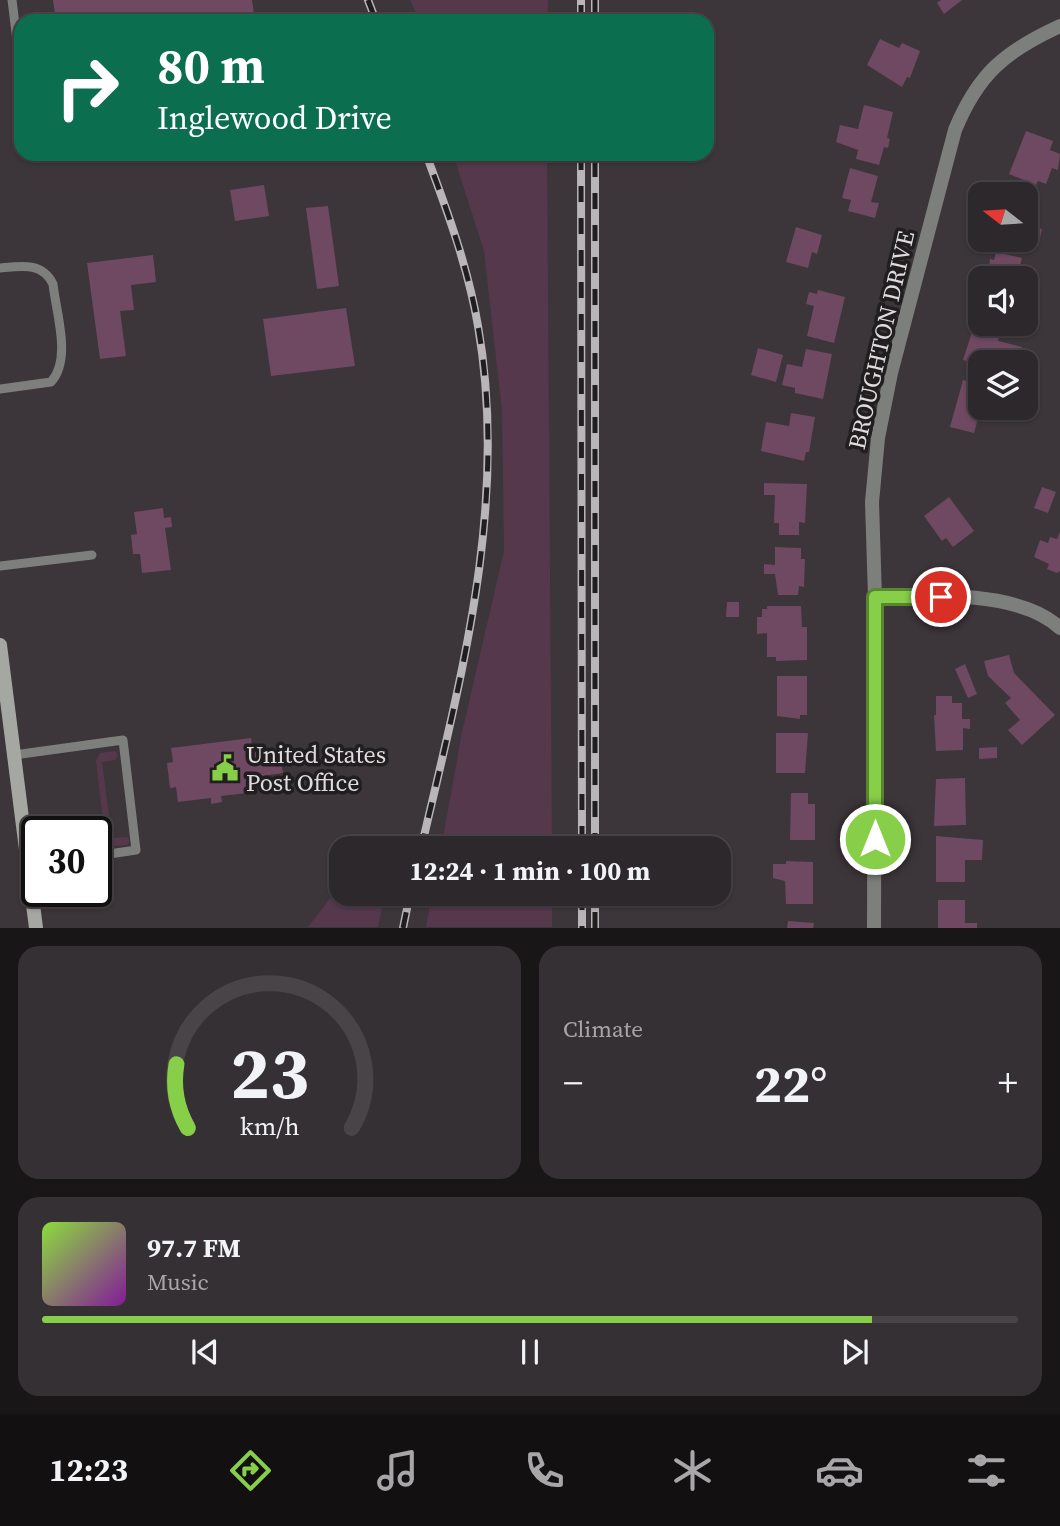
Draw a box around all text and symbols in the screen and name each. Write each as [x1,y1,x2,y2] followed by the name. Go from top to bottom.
[157,32,265,99] text: 80 m
[42,42,133,133] icon: right
[157,96,392,140] text: Inglewood Drive
[968,182,1038,252] north arrow
[968,182,1038,420] map controls
[840,227,922,453] street label: BROUGHTON DRIVE
[968,266,1038,336] button: sound
[968,350,1038,420] button: layers
[911,567,971,627] pin
[922,578,960,616] icon: arrive
[246,738,386,799] place label: United States Post Office
[210,753,240,783] public building icon: United States Post Office
[838,802,912,876] position arrow
[21,816,112,907] speed limit sign: 30
[410,853,650,889] text: 12:24 · 1 min · 100 m
[563,1013,643,1045] text: Climate
[230,1024,309,1123] text: 23
[754,1048,827,1119] text: 22°
[563,1057,583,1109] text: −
[998,1057,1018,1109] text: +
[240,1109,299,1143] text: km/h
[147,1230,241,1266] text: 97.7 FM
[147,1266,209,1298] text: Music
[186,1333,224,1371] icon: previous
[511,1333,549,1371] icon: pause
[836,1333,874,1371] icon: next
[226,1446,275,1495] icon: directions
[373,1446,422,1495] icon: music
[520,1446,569,1495] icon: phone
[668,1446,717,1495] icon: climate
[815,1446,864,1495] icon: car
[962,1446,1011,1495] icon: filters
[49,1448,128,1492] text: 12:23

